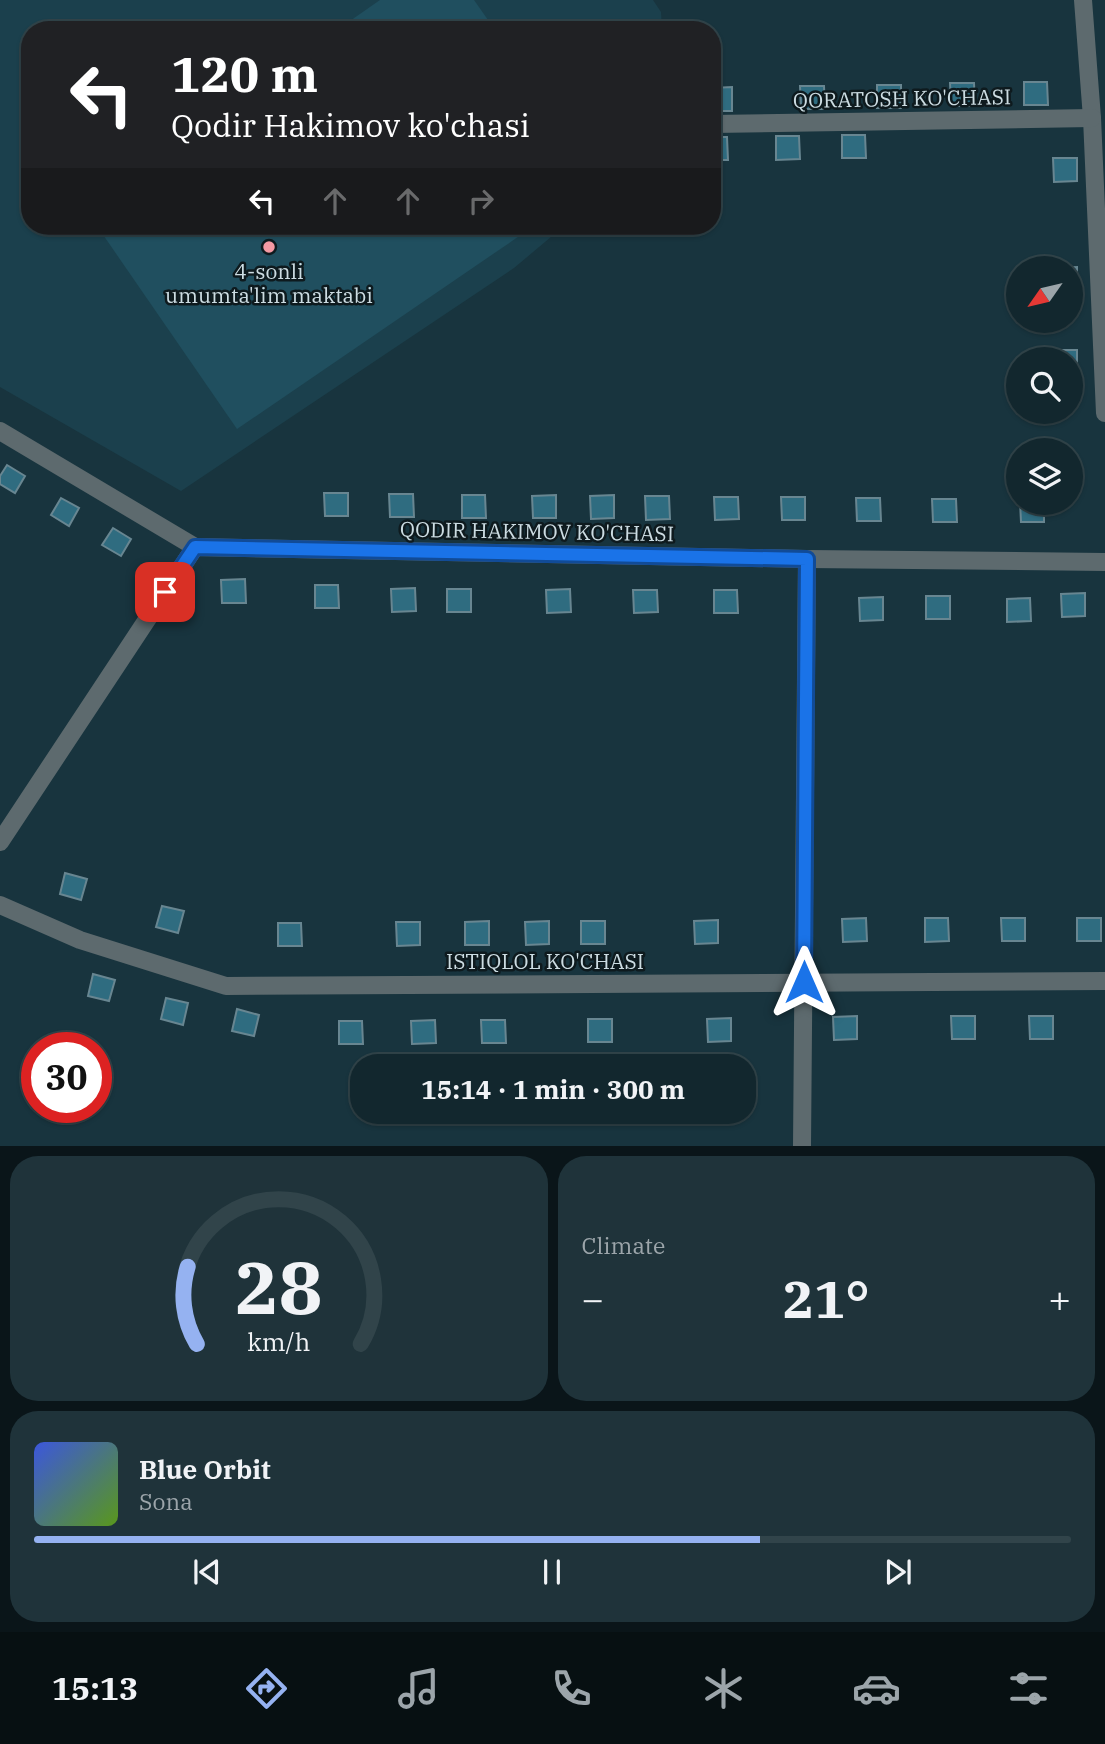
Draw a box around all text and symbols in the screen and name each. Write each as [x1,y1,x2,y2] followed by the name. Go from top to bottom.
[171,42,318,105] text: 120 m
[56,49,147,140] icon: left
[793,82,1011,114] street label: QORATOSH KO'CHASI
[171,104,530,146] text: Qodir Hakimov ko'chasi
[243,182,281,220] icon: left
[316,182,354,220] icon: ahead
[389,182,427,220] icon: ahead
[462,182,500,220] icon: right
[261,239,277,255] marker: 4-sonli umumta'lim maktabi
[1006,256,1083,332] north arrow
[1006,256,1083,515] map controls
[165,257,373,309] place label: 4-sonli umumta'lim maktabi
[1006,347,1083,424] button: search
[1006,438,1083,515] button: layers
[400,515,674,547] street label: QODIR HAKIMOV KO'CHASI
[135,562,195,622] pin
[146,573,184,611] icon: arrive
[767,945,841,1019] position arrow
[446,947,644,975] street label: ISTIQLOL KO'CHASI
[21,1032,112,1123] speed limit sign: 30
[421,1072,685,1106] text: 15:14 · 1 min · 300 m
[582,1230,665,1260] text: Climate
[235,1240,322,1335] text: 28
[783,1265,870,1332] text: 21°
[582,1274,604,1323] text: −
[1048,1274,1071,1323] text: +
[247,1325,310,1358] text: km/h
[139,1452,271,1486] text: Blue Orbit
[139,1486,193,1516] text: Sona
[188,1553,226,1591] icon: previous
[533,1553,571,1591] icon: pause
[879,1553,917,1591] icon: next
[242,1664,291,1713] icon: directions
[394,1664,443,1713] icon: music
[547,1664,596,1713] icon: phone
[699,1664,748,1713] icon: climate
[852,1664,901,1713] icon: car
[1004,1664,1053,1713] icon: filters
[52,1667,138,1709] text: 15:13

